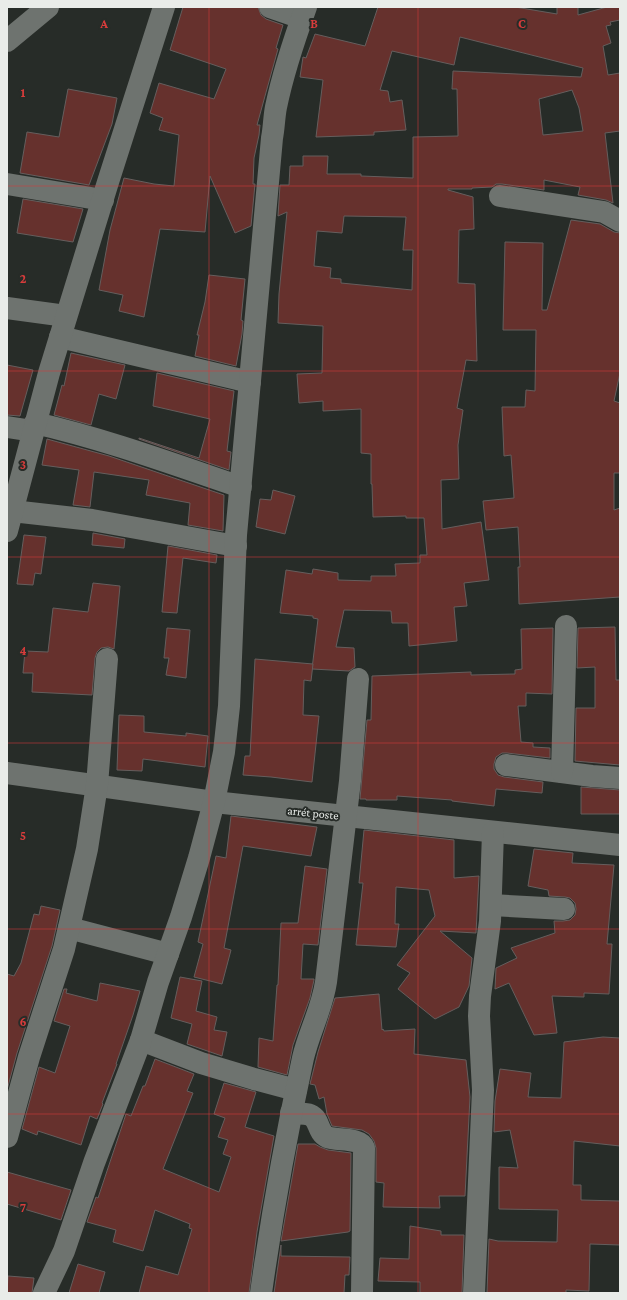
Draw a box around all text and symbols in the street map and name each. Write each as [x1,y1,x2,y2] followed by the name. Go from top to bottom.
[99,16,108,31] text: A
[310,16,318,31] text: B
[518,16,526,31] text: C
[21,85,26,100] text: 1
[20,271,27,286] text: 2
[20,457,26,472] text: 3
[19,643,27,658] text: 4
[287,803,339,823] street label: arrét poste
[20,828,26,843] text: 5
[19,1014,27,1029] text: 6
[20,1200,26,1215] text: 7

